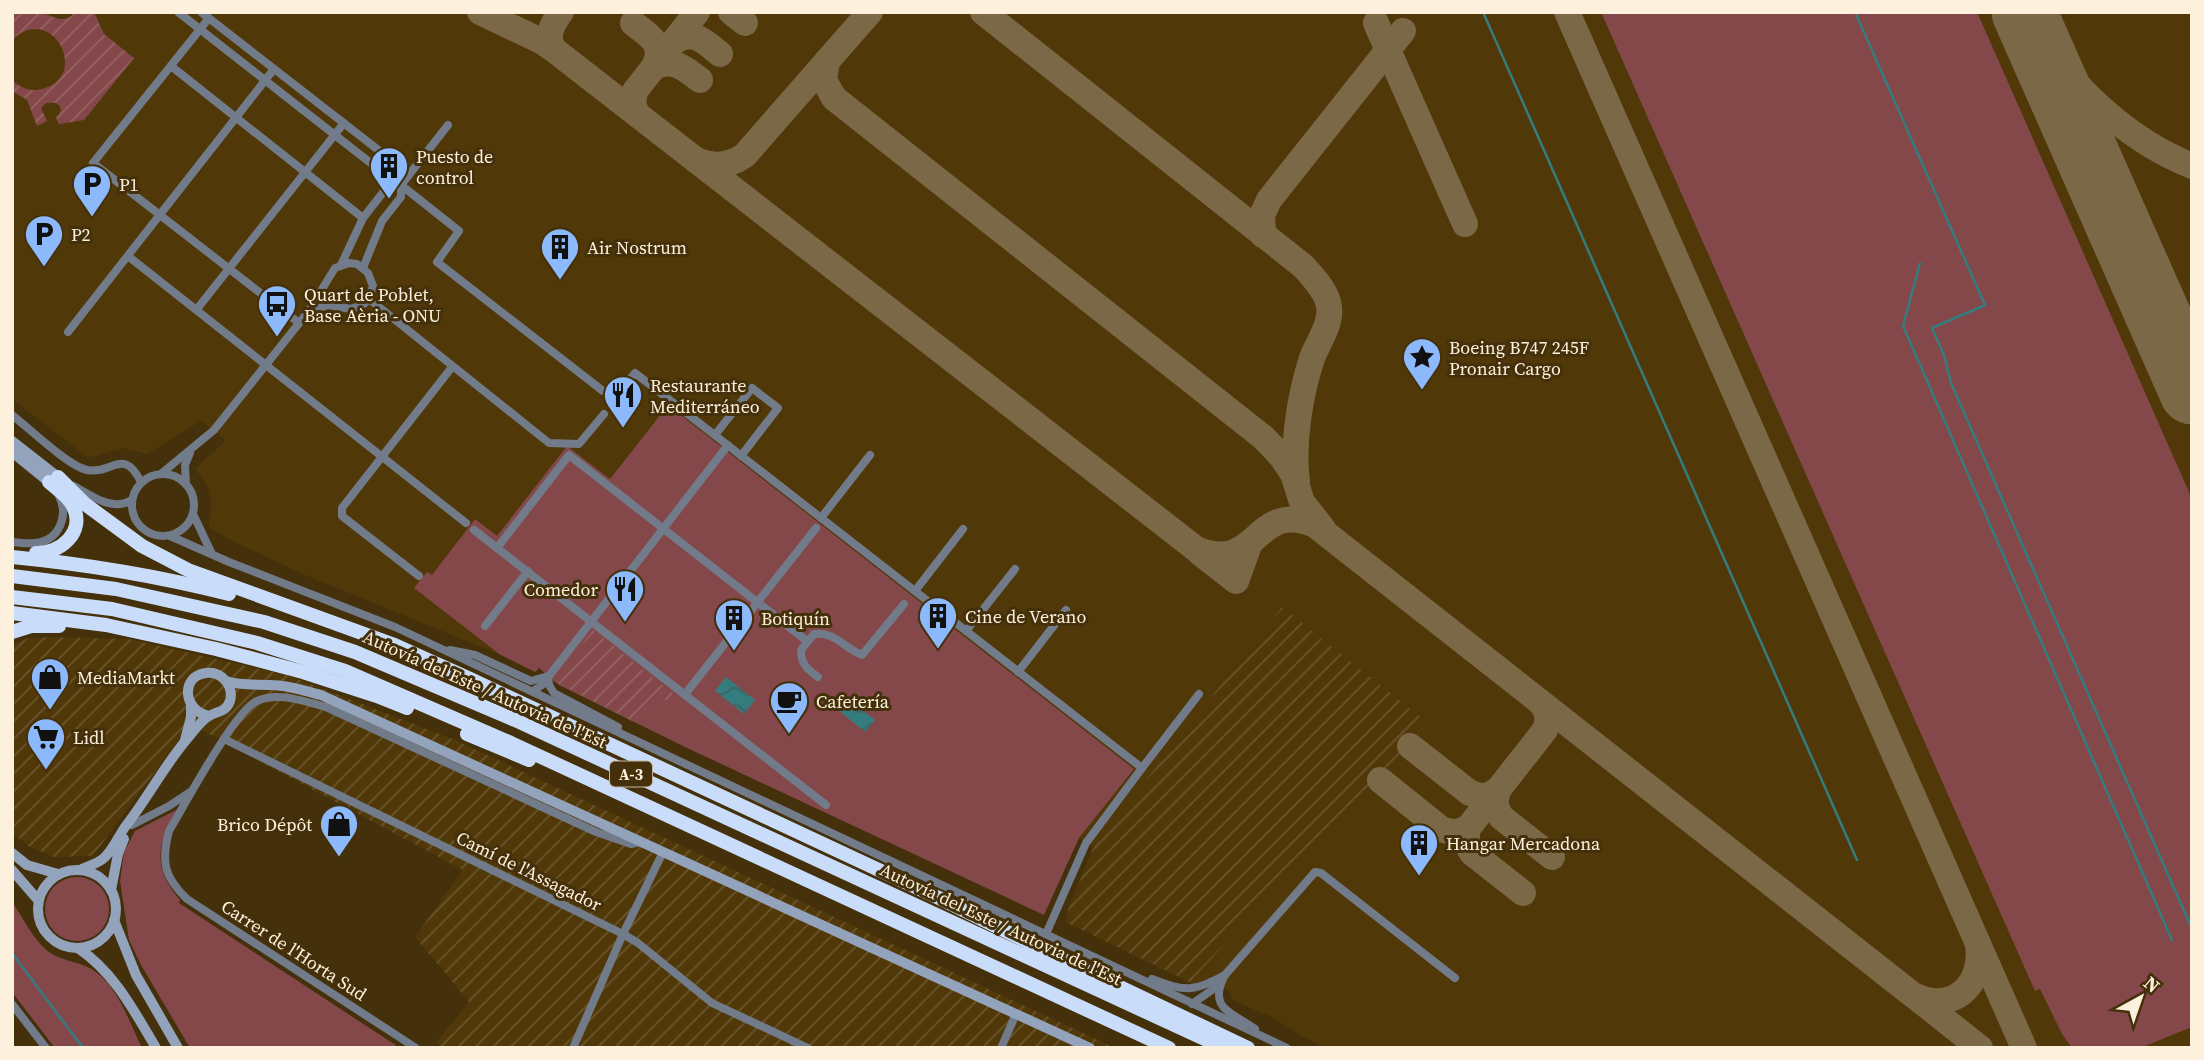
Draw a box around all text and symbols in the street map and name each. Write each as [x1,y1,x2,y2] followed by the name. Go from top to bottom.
[416,144,493,190] place label: Puesto de control
[368,145,410,200] building icon: Puesto de control
[71,163,113,218] parking icon: P1
[119,172,139,197] place label: P1
[23,213,65,268] parking icon: P2
[71,222,91,247] place label: P2
[539,226,581,281] building icon: Air Nostrum
[587,235,687,260] place label: Air Nostrum
[304,282,441,328] place label: Quart de Poblet, Base Aèria - ONU
[256,283,298,338] bus stop icon: Quart de Poblet, Base Aèria - ONU
[1449,335,1589,381] place label: Boeing B747 245F Pronair Cargo
[1401,336,1443,391] place icon: Boeing B747 245F Pronair Cargo
[650,373,760,419] place label: Restaurante Mediterráneo
[602,374,644,429] restaurant icon: Restaurante Mediterráneo
[604,568,646,623] restaurant icon: Comedor
[524,577,598,602] place label: Comedor
[917,595,959,650] building icon: Cine de Verano
[713,597,755,652] building icon: Botiquín
[965,604,1086,629] place label: Cine de Verano
[761,606,830,631] place label: Botiquín
[359,624,611,754] street label: Autovía del Este / Autovia de l'Est
[29,656,71,711] shop icon: MediaMarkt
[77,665,175,690] place label: MediaMarkt
[768,680,810,735] cafe icon: Cafetería
[816,689,890,714] place label: Cafetería
[25,716,67,771] supermarket icon: Lidl
[73,725,105,750] place label: Lidl
[610,762,652,786] road number: A-3
[318,803,360,858] shop icon: Brico Dépôt
[217,812,312,837] place label: Brico Dépôt
[1398,822,1440,877] building icon: Hangar Mercadona
[452,825,606,917] street label: Camí de l'Assagador
[1446,831,1601,856] place label: Hangar Mercadona
[876,857,1126,991] street label: Autovía del Este / Autovia de l'Est
[216,894,372,1006] street label: Carrer de l'Horta Sud
[2106,962,2176,1032] north arrow
[2138,970,2166,998] text: N

